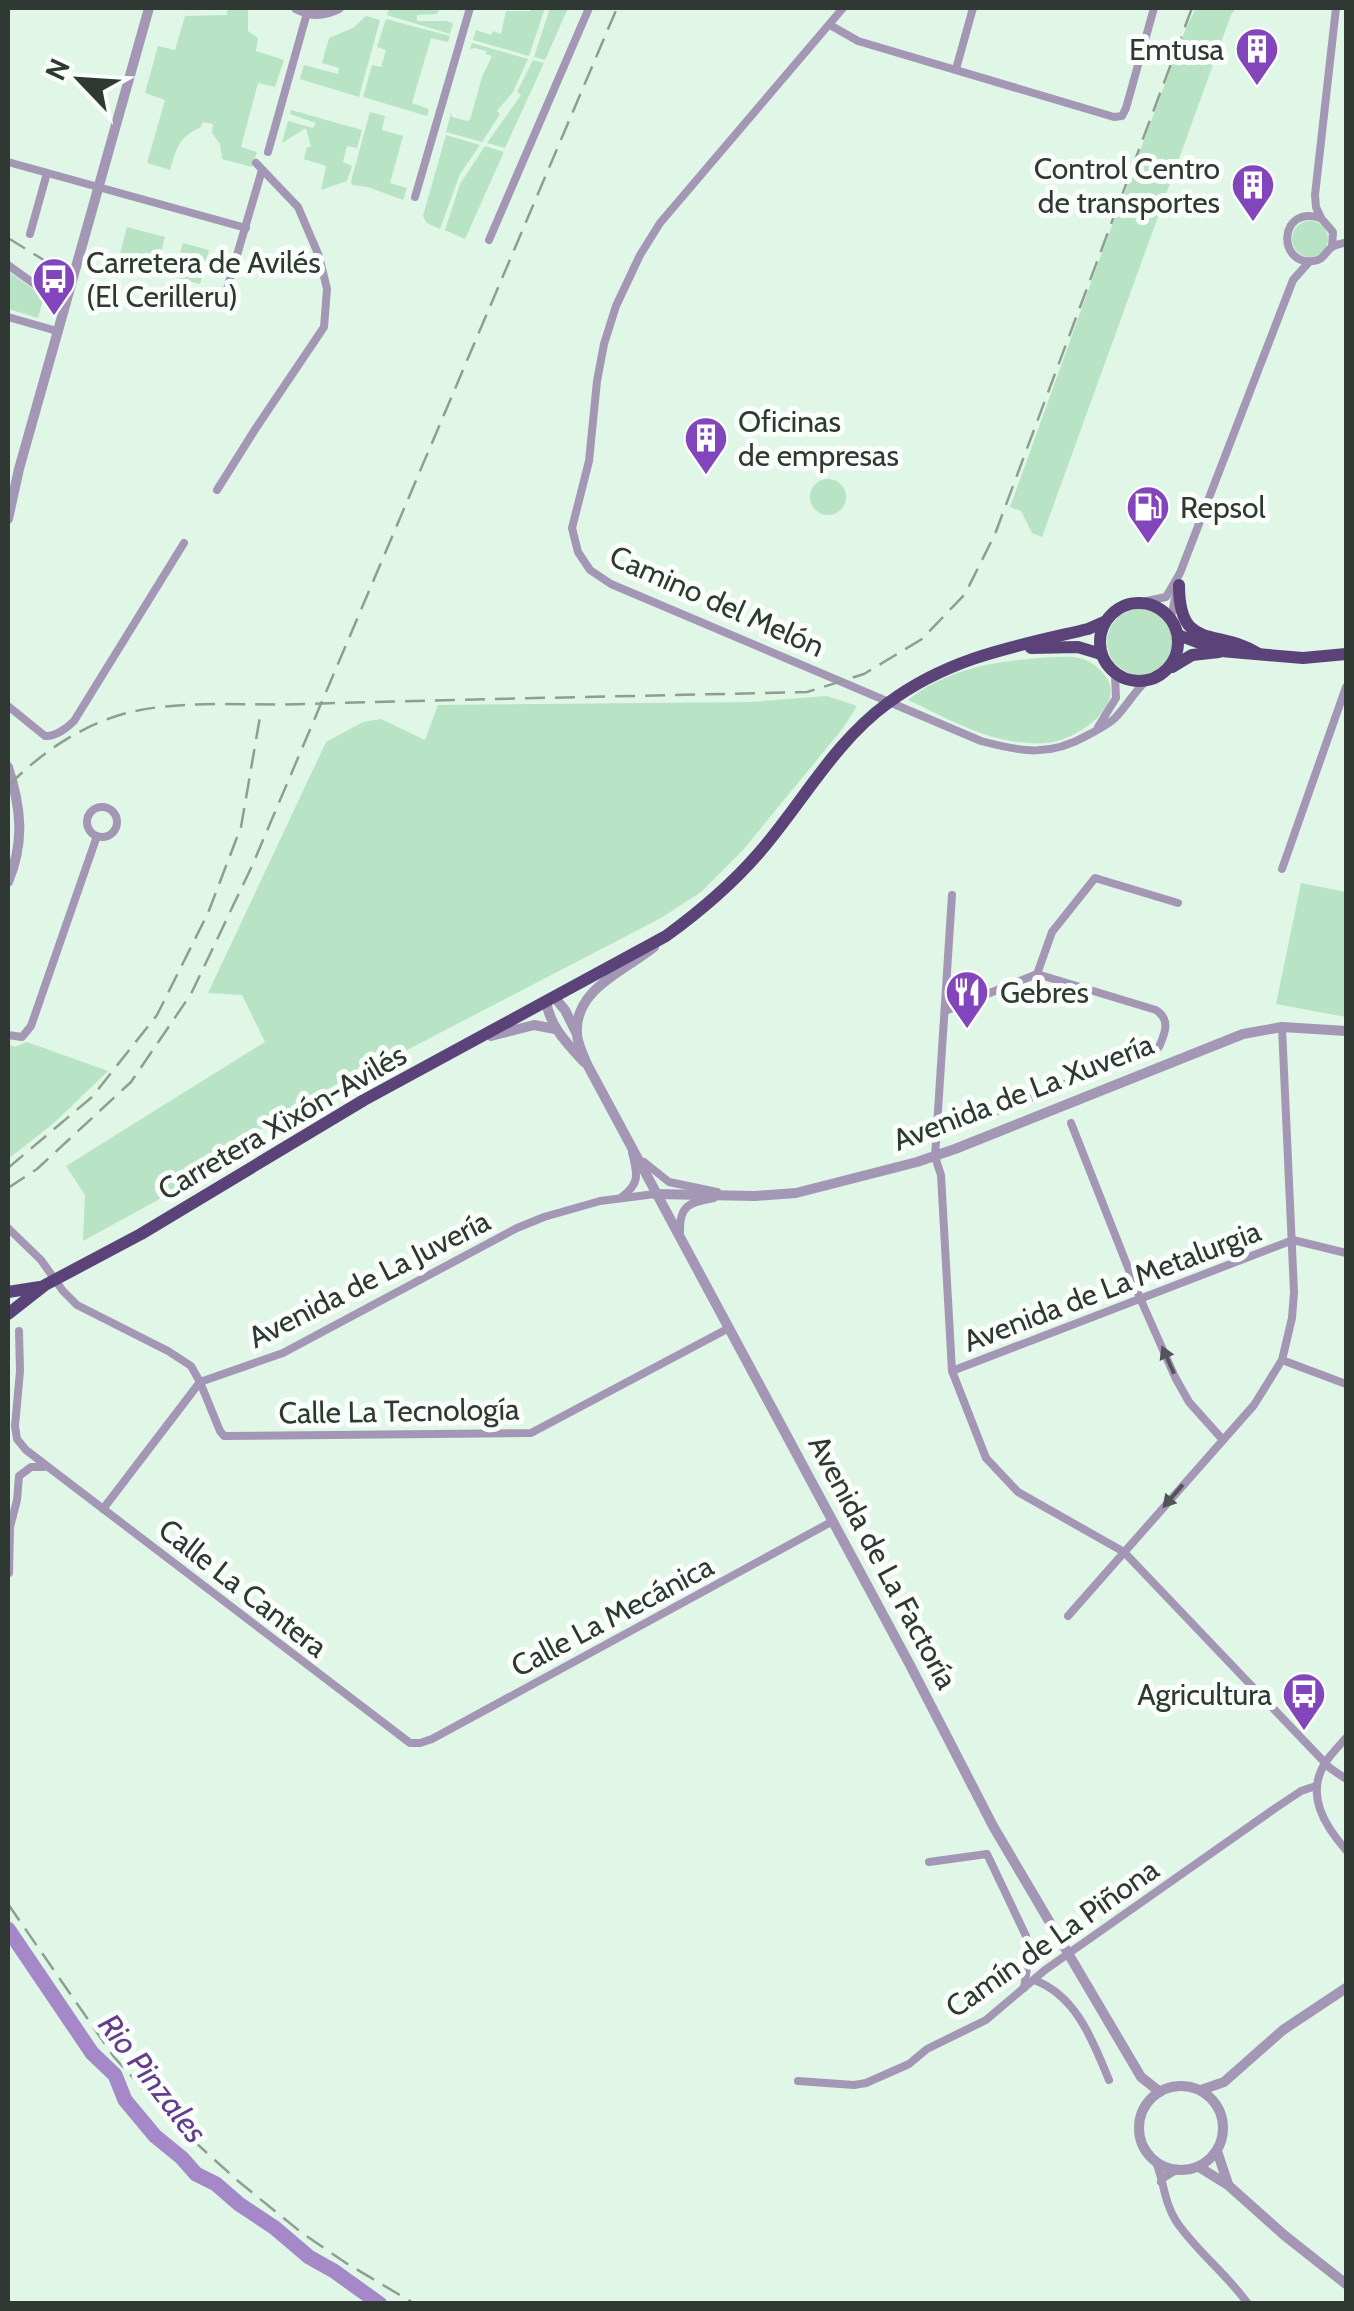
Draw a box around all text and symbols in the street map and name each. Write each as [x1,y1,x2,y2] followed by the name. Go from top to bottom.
[1234,26,1280,87] building icon: Emtusa
[30,30,130,130] north arrow
[1129,31,1225,68] place label: Emtusa
[38,53,77,86] text: N
[1034,150,1220,221] place label: Control Centro de transportes
[1230,162,1276,223] building icon: Control Centro de transportes
[86,244,321,315] place label: Carretera de Avilés (El Cerilleru)
[31,256,77,317] bus stop icon: Carretera de Avilés (El Cerilleru)
[738,403,899,474] place label: Oficinas de empresas
[683,415,729,476] building icon: Oficinas de empresas
[1125,484,1171,545] fuel station icon: Repsol
[1180,489,1266,526] place label: Repsol
[604,537,830,665] street label: Camino del Melón
[944,969,990,1030] restaurant icon: Gebres
[1000,974,1089,1011] place label: Gebres
[888,1025,1159,1159] street label: Avenida de La Xuvería
[151,1036,413,1208] street label: Carretera Xixón-Avilés
[242,1202,497,1356] street label: Avenida de La Juvería
[958,1212,1266,1360] street label: Avenida de La Metalurgia
[1160,1345,1176,1375] one-way arrow
[278,1390,520,1432] street label: Calle La Tecnología
[800,1429,966,1696] street label: Avenida de La Factoría
[1163,1483,1185,1508] one-way arrow
[151,1511,335,1666] street label: Calle La Cantera
[505,1547,720,1685] street label: Calle La Mecánica
[1281,1671,1327,1732] bus stop icon: Agricultura
[1137,1676,1273,1713] place label: Agricultura
[938,1850,1166,2025] street label: Camín de La Piñona
[90,2006,216,2150] water label: Rio Pinzales

